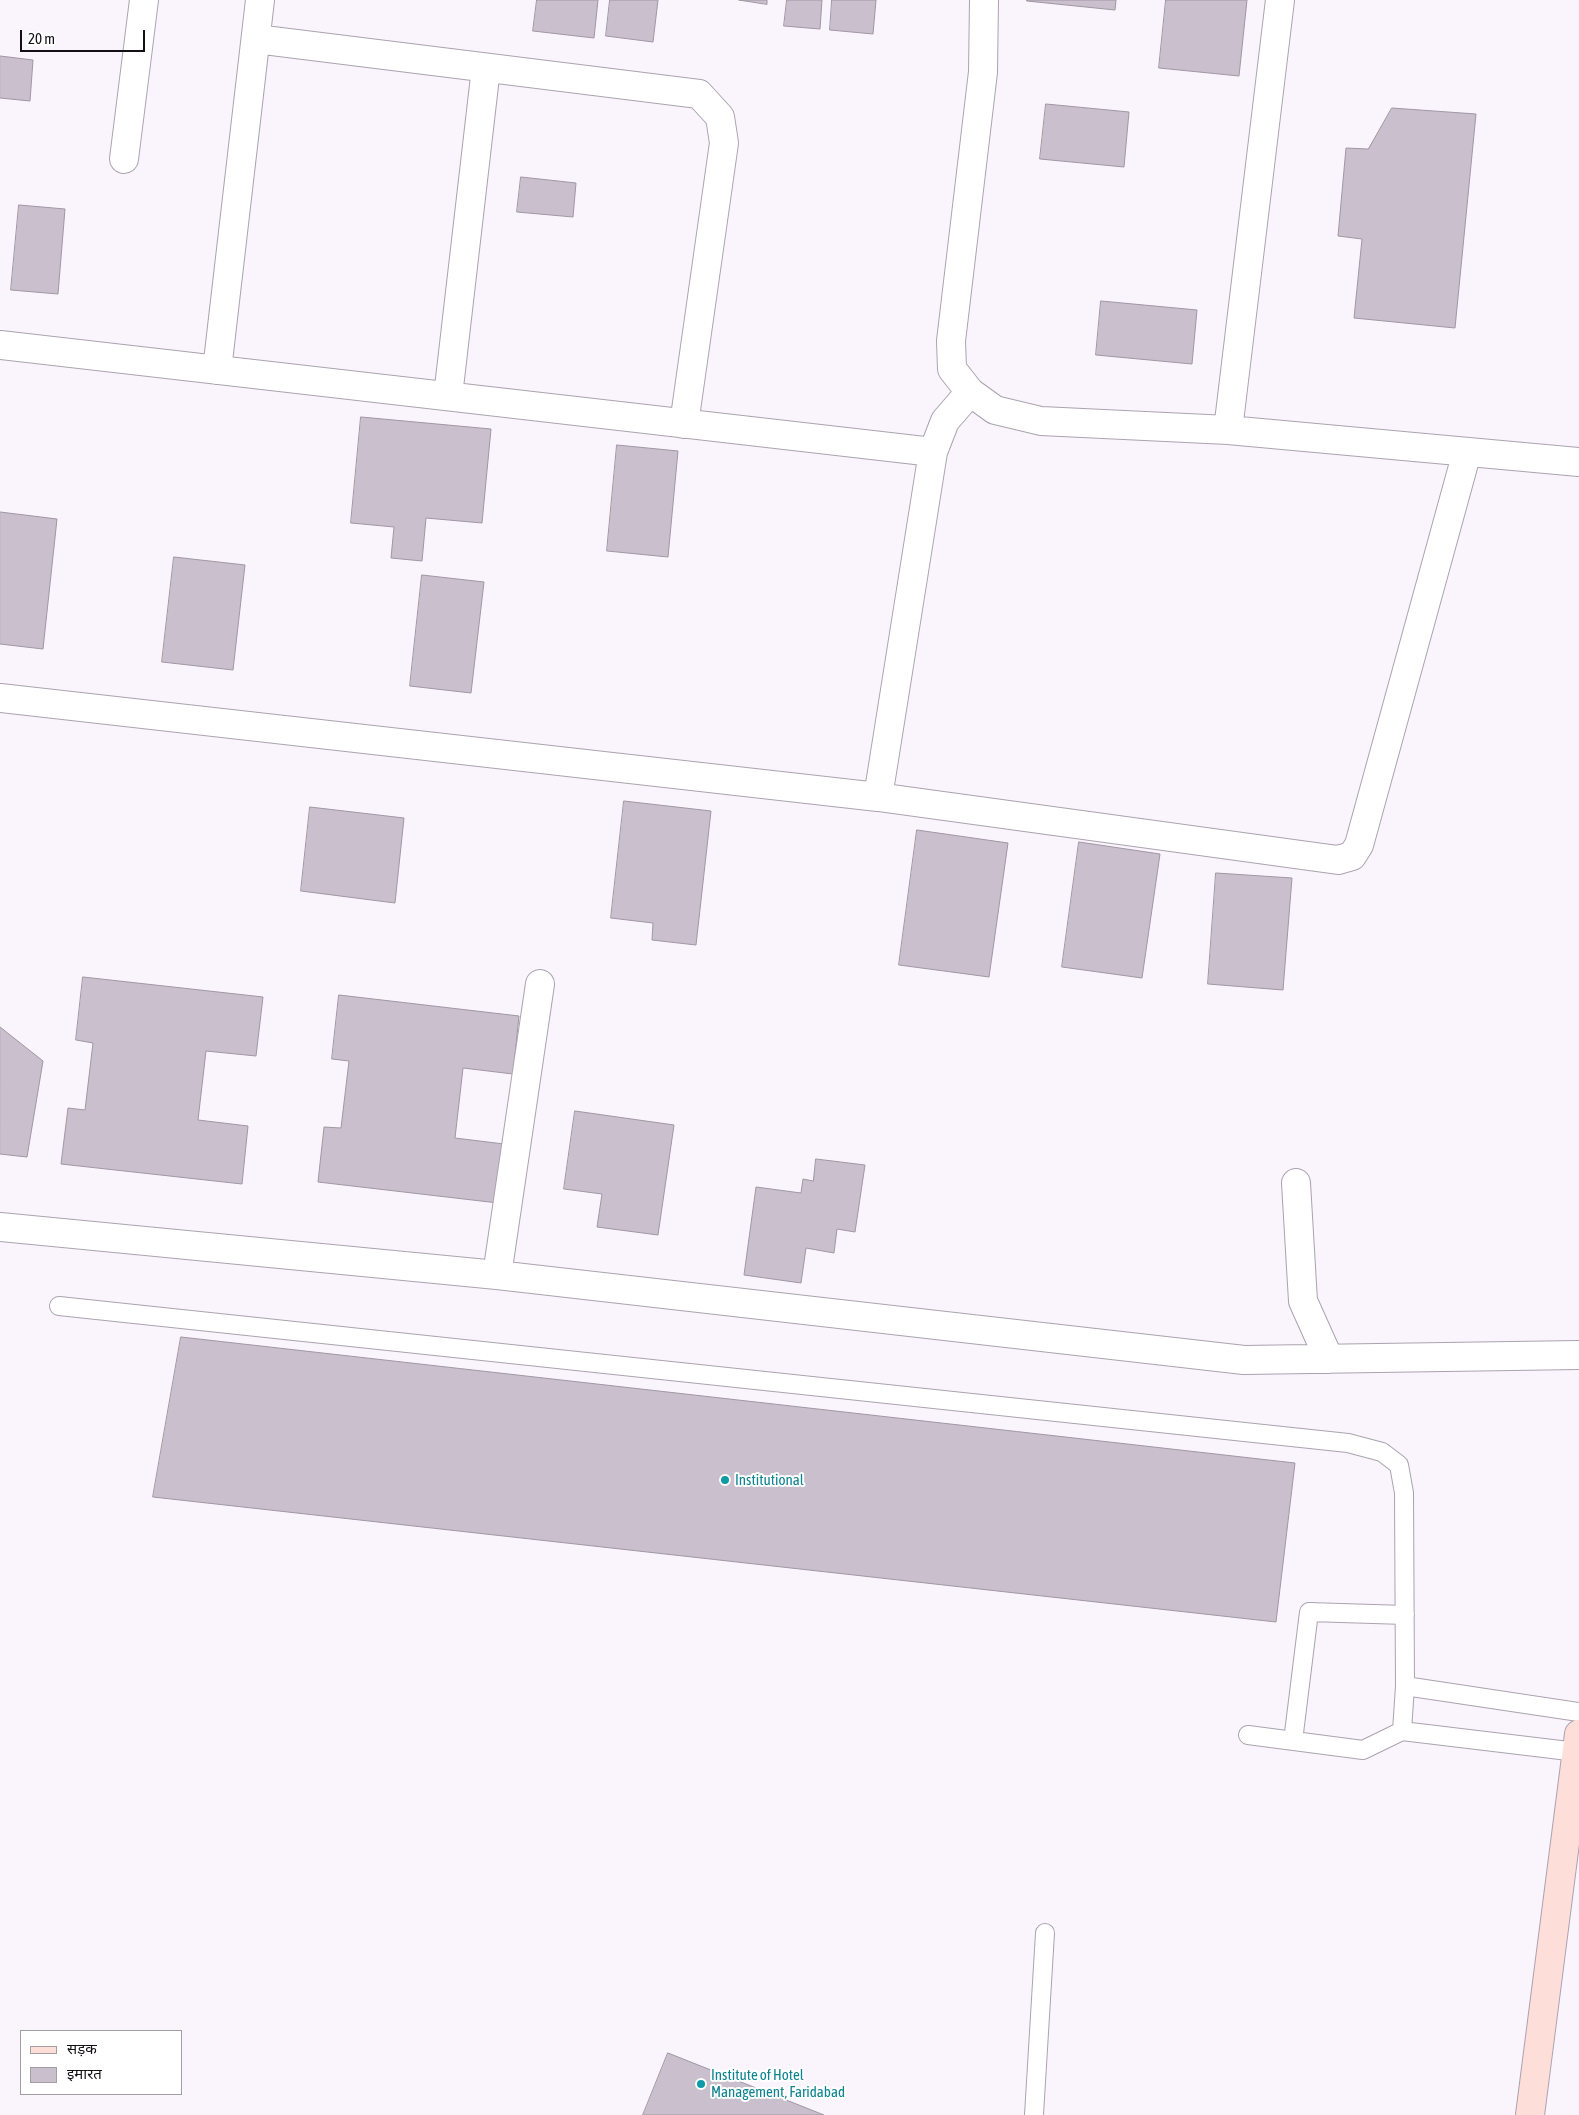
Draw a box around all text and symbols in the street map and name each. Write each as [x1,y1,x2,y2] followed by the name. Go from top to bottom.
[22,20,148,52] scale bar
[28,30,55,47] text: 20 m
[735,1471,804,1489] place label: Institutional
[719,1474,731,1486] marker: Institutional
[20,2030,182,2095] legend
[67,2040,97,2057] text: सड़क
[67,2065,102,2082] text: इमारत
[711,2066,845,2101] place label: Institute of Hotel Management, Faridabad
[695,2078,707,2090] marker: Institute of Hotel Management, Faridabad

